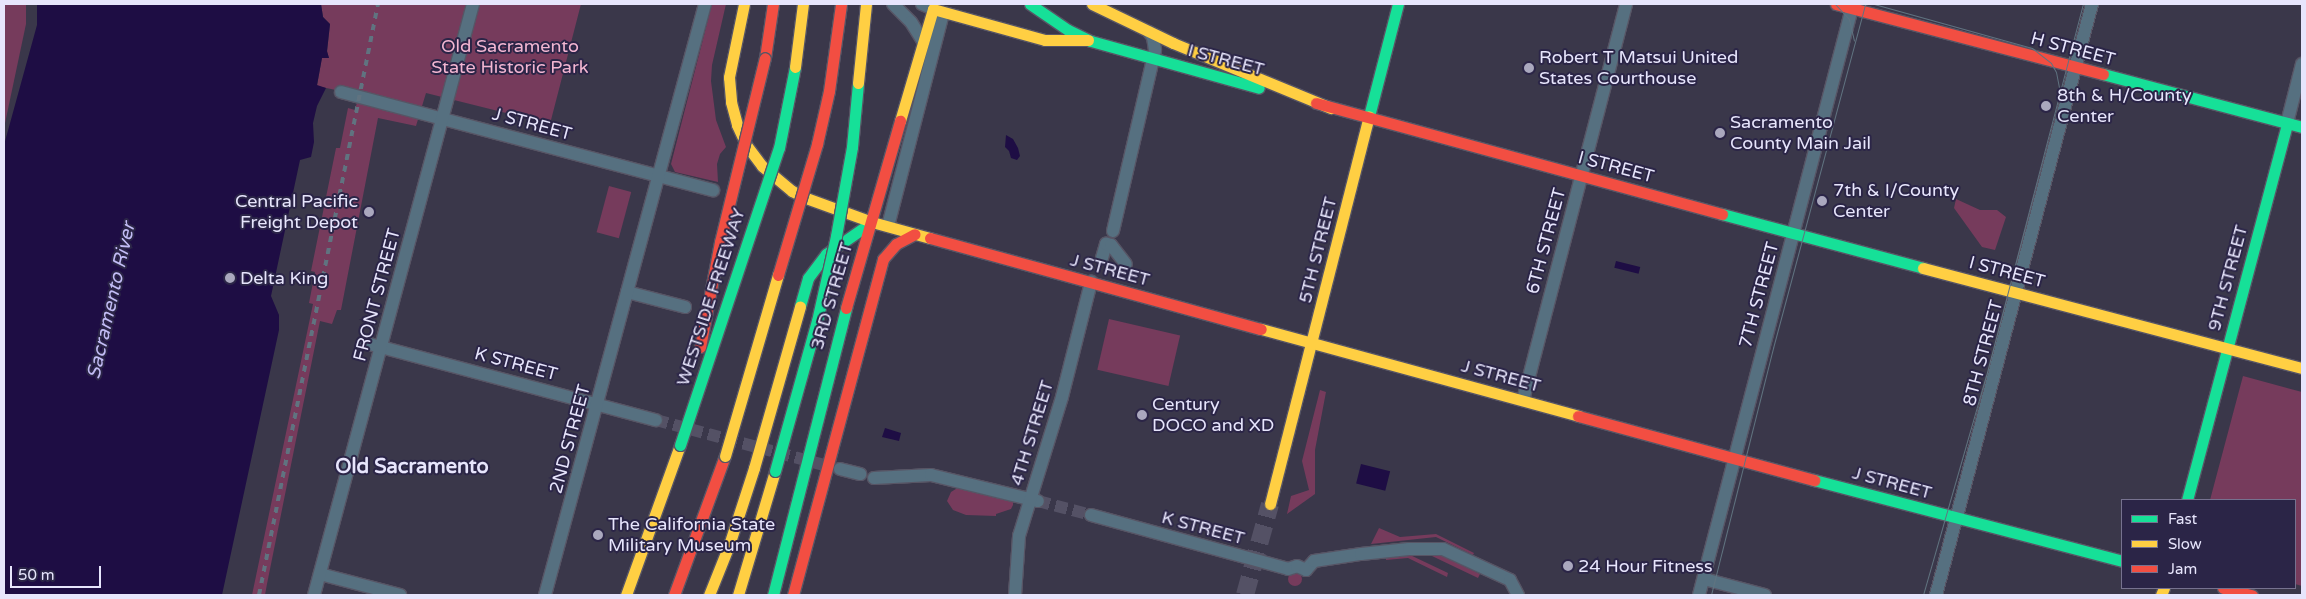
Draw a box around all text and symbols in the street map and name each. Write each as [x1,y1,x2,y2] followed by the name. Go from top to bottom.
[2028,27,2118,71] street label: H STREET
[431,36,589,78] park label: Old Sacramento State Historic Park
[1186,39,1266,81] street label: I STREET
[1539,47,1738,90] place label: Robert T Matsui United States Courthouse
[1523,62,1535,74] marker: Robert T Matsui United States Courthouse
[2057,85,2192,128] place label: 8th & H/County Center
[2039,99,2053,113] marker: 8th & H/County Center
[490,103,574,145] street label: J STREET
[1730,112,1871,154] place label: Sacramento County Main Jail
[1714,127,1726,139] marker: Sacramento County Main Jail
[1576,146,1656,188] street label: I STREET
[1833,180,1959,222] place label: 7th & I/County Center
[1522,186,1570,296] street label: 6TH STREET
[235,191,358,233] place label: Central Pacific Freight Depot
[1815,194,1829,208] marker: 7th & I/County Center
[1294,195,1342,305] street label: 5TH STREET
[362,205,376,219] marker: Central Pacific Freight Depot
[672,205,750,389] street label: WESTSIDE FREEWAY
[83,221,141,381] water label: Sacramento River
[2204,223,2252,333] street label: 9TH STREET
[349,226,405,364] street label: FRONT STREET
[806,240,858,352] street label: 3RD STREET
[1735,240,1783,350] street label: 7TH STREET
[1068,249,1152,291] street label: J STREET
[1967,251,2047,293] street label: I STREET
[240,267,328,289] place label: Delta King
[224,272,236,284] marker: Delta King
[1959,298,2007,408] street label: 8TH STREET
[472,343,560,385] street label: K STREET
[1459,355,1543,397] street label: J STREET
[1006,378,1058,488] street label: 4TH STREET
[545,382,595,496] street label: 2ND STREET
[1152,394,1274,436] place label: Century DOCO and XD
[1136,409,1148,421] marker: Century DOCO and XD
[335,455,489,479] district label: Old Sacramento
[1850,462,1934,504] street label: J STREET
[2121,499,2296,589] legend
[1159,507,1247,549] street label: K STREET
[2168,510,2197,528] text: Fast
[608,514,775,556] place label: The California State Military Museum
[592,529,604,541] marker: The California State Military Museum
[2168,535,2202,553] text: Slow
[1578,555,1713,577] place label: 24 Hour Fitness
[12,556,104,588] scale bar
[1562,560,1574,572] marker: 24 Hour Fitness
[2168,560,2197,578] text: Jam
[18,566,55,584] text: 50 m

